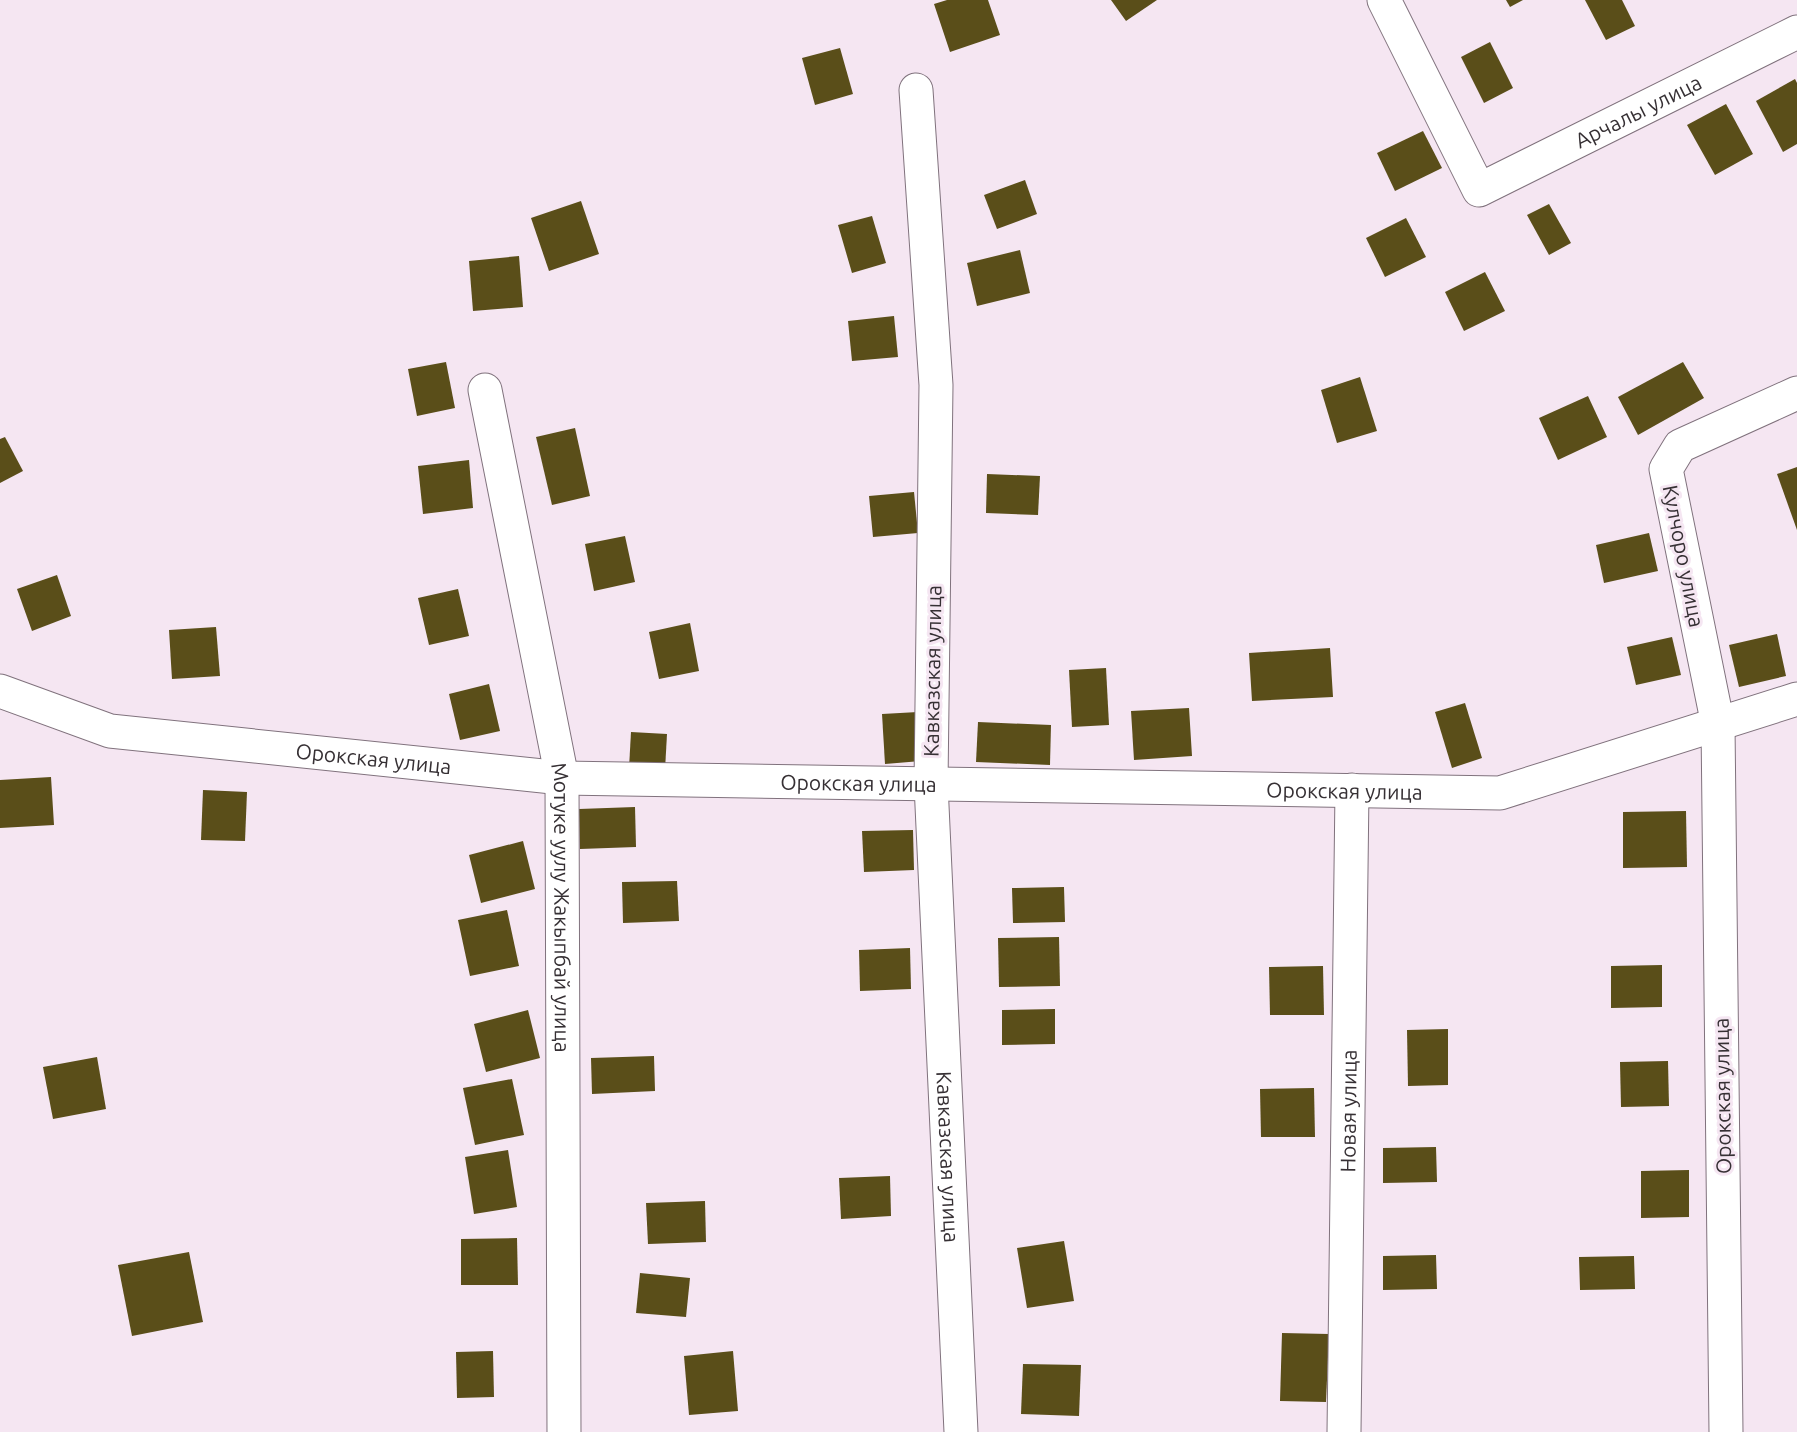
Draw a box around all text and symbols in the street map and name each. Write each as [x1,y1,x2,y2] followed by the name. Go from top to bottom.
[1571,70,1705,152] street label: Арчалы улица
[1658,483,1710,629] street label: Кулчоро улица
[919,585,945,757] street label: Кавказская улица
[295,738,453,778] street label: Орокская улица
[547,760,575,1053] street label: Мотуке уулу Жакыпбай улица
[780,769,937,796] street label: Орокская улица
[1266,777,1423,804] street label: Орокская улица
[1709,1018,1735,1174] street label: Орокская улица
[1335,1049,1361,1173] street label: Новая улица
[932,1071,964,1243] street label: Кавказская улица

